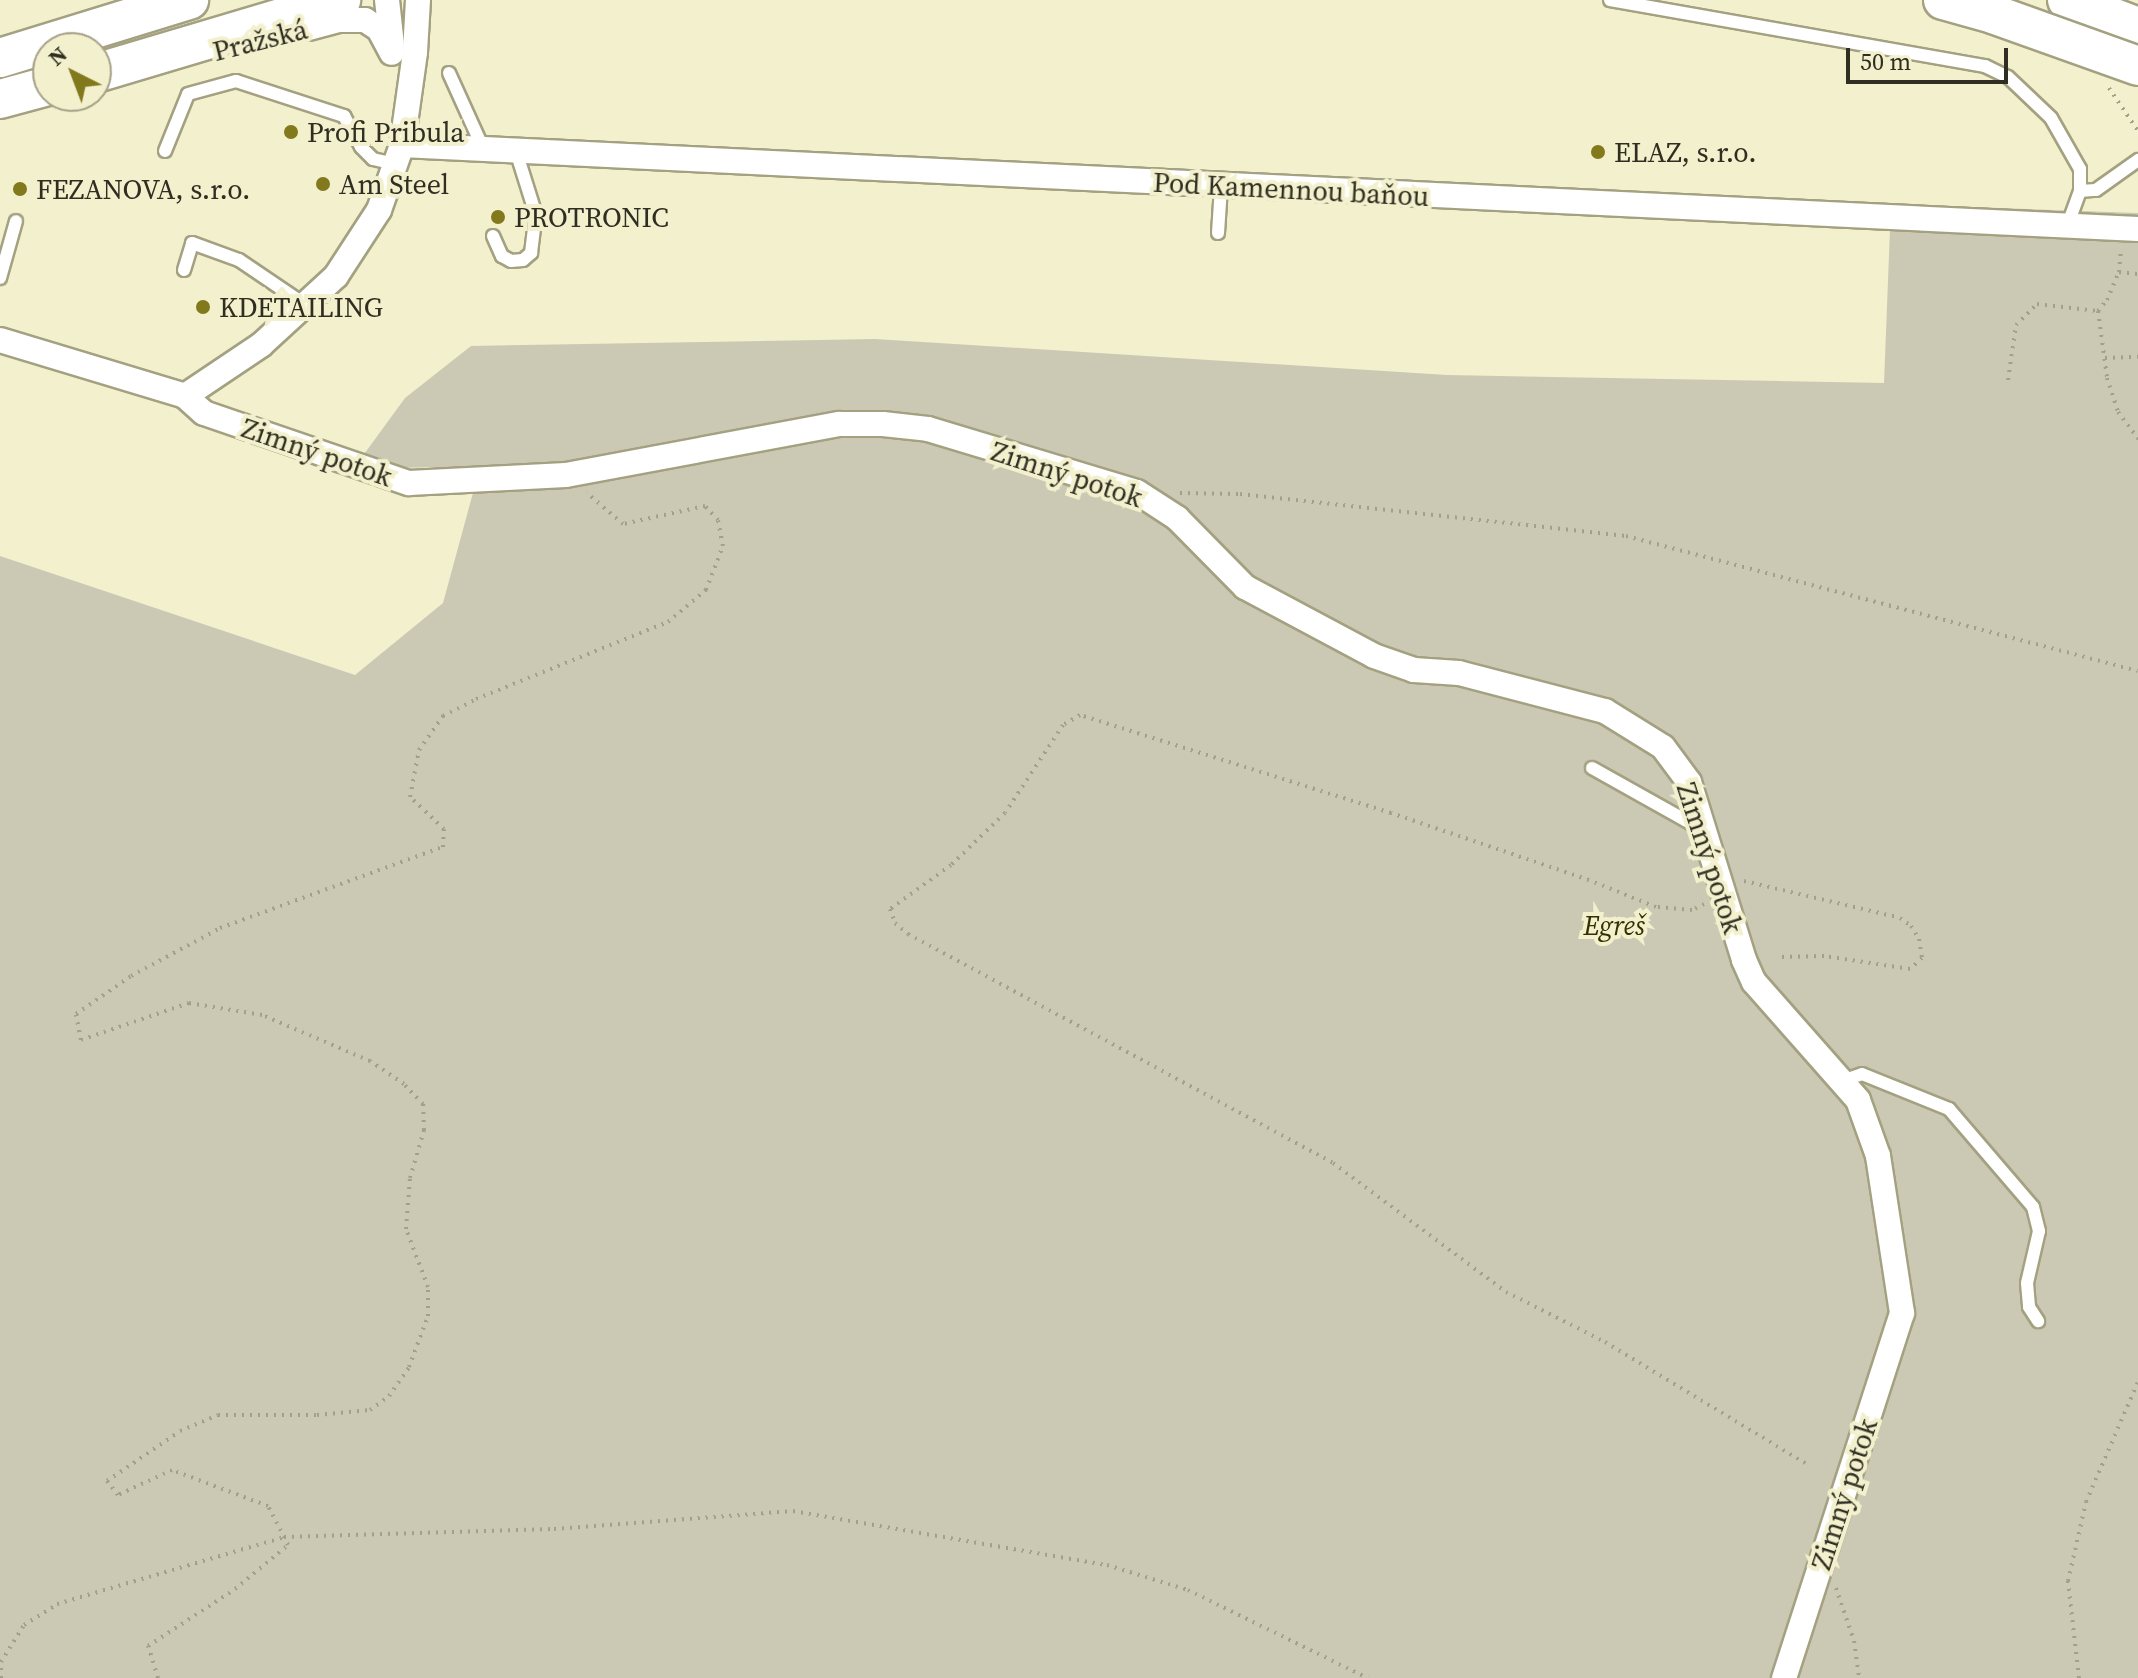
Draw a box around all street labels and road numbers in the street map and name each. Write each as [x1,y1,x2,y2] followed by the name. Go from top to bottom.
[209,12,311,68] street label: Pražská
[1152,165,1430,213] street label: Pod Kamennou baňou
[237,411,397,493] street label: Zimný potok
[987,434,1147,514] street label: Zimný potok
[1670,778,1750,938] street label: Zimný potok
[1804,1414,1884,1574] street label: Zimný potok

